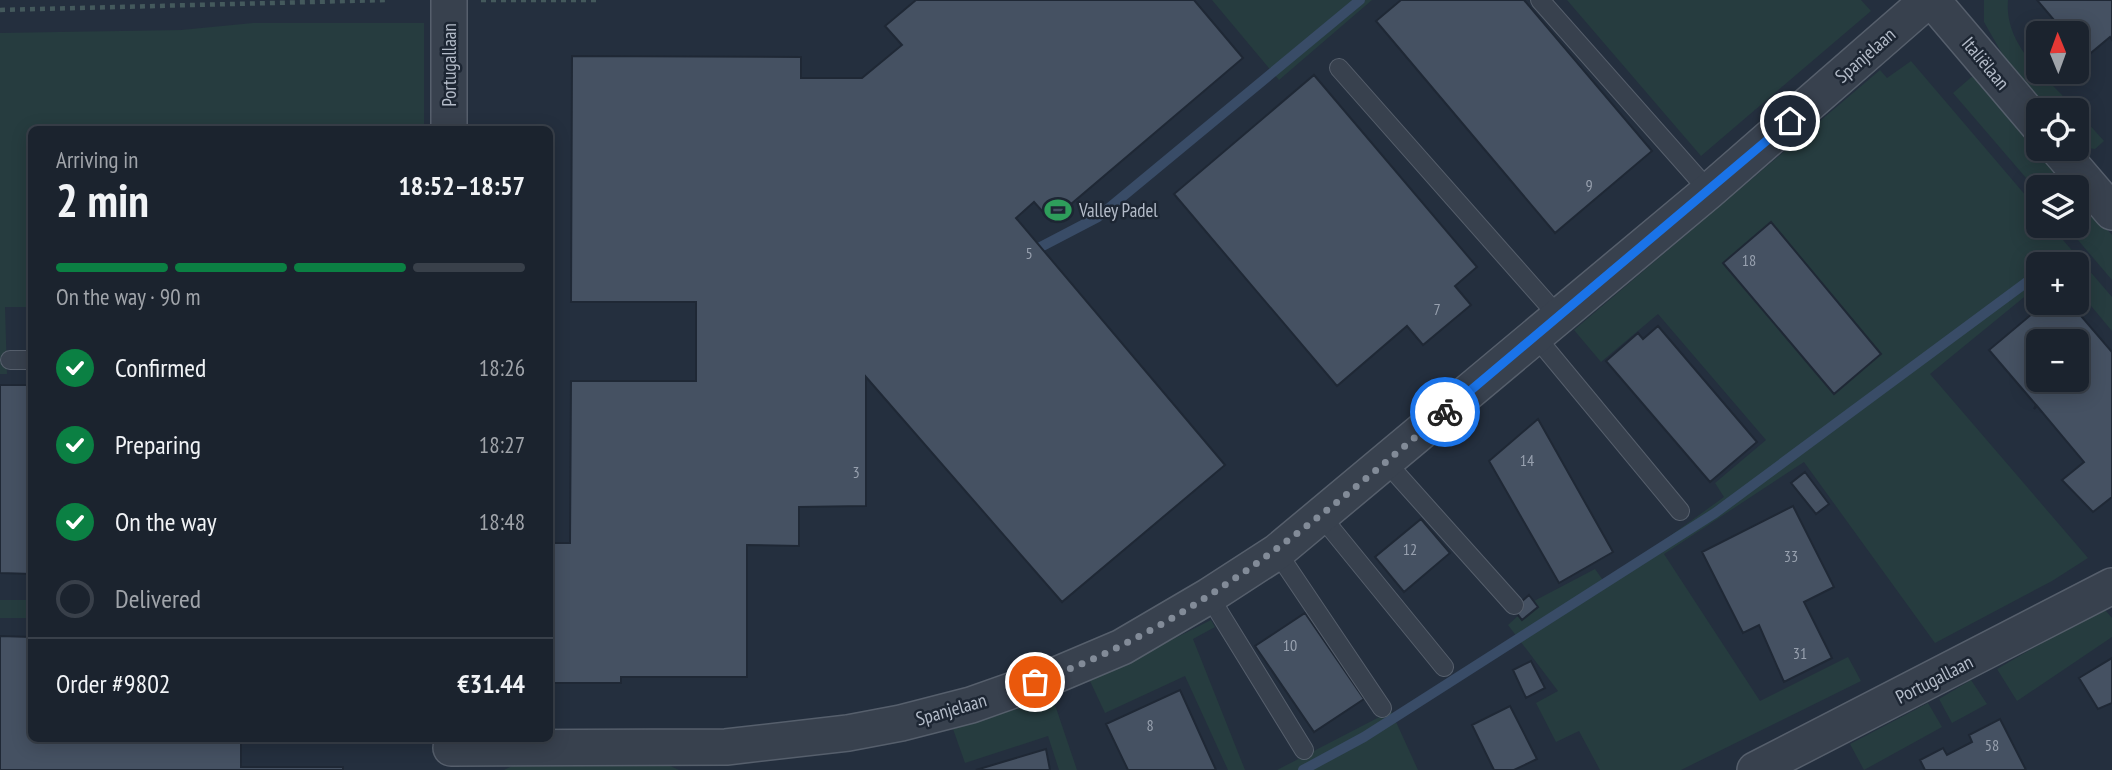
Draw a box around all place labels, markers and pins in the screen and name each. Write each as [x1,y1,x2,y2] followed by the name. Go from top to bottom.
[1760,91,1820,151] pin
[1043,195,1073,225] sports icon: Valley Padel
[1078,198,1158,222] place label: Valley Padel
[1005,652,1065,712] pin

